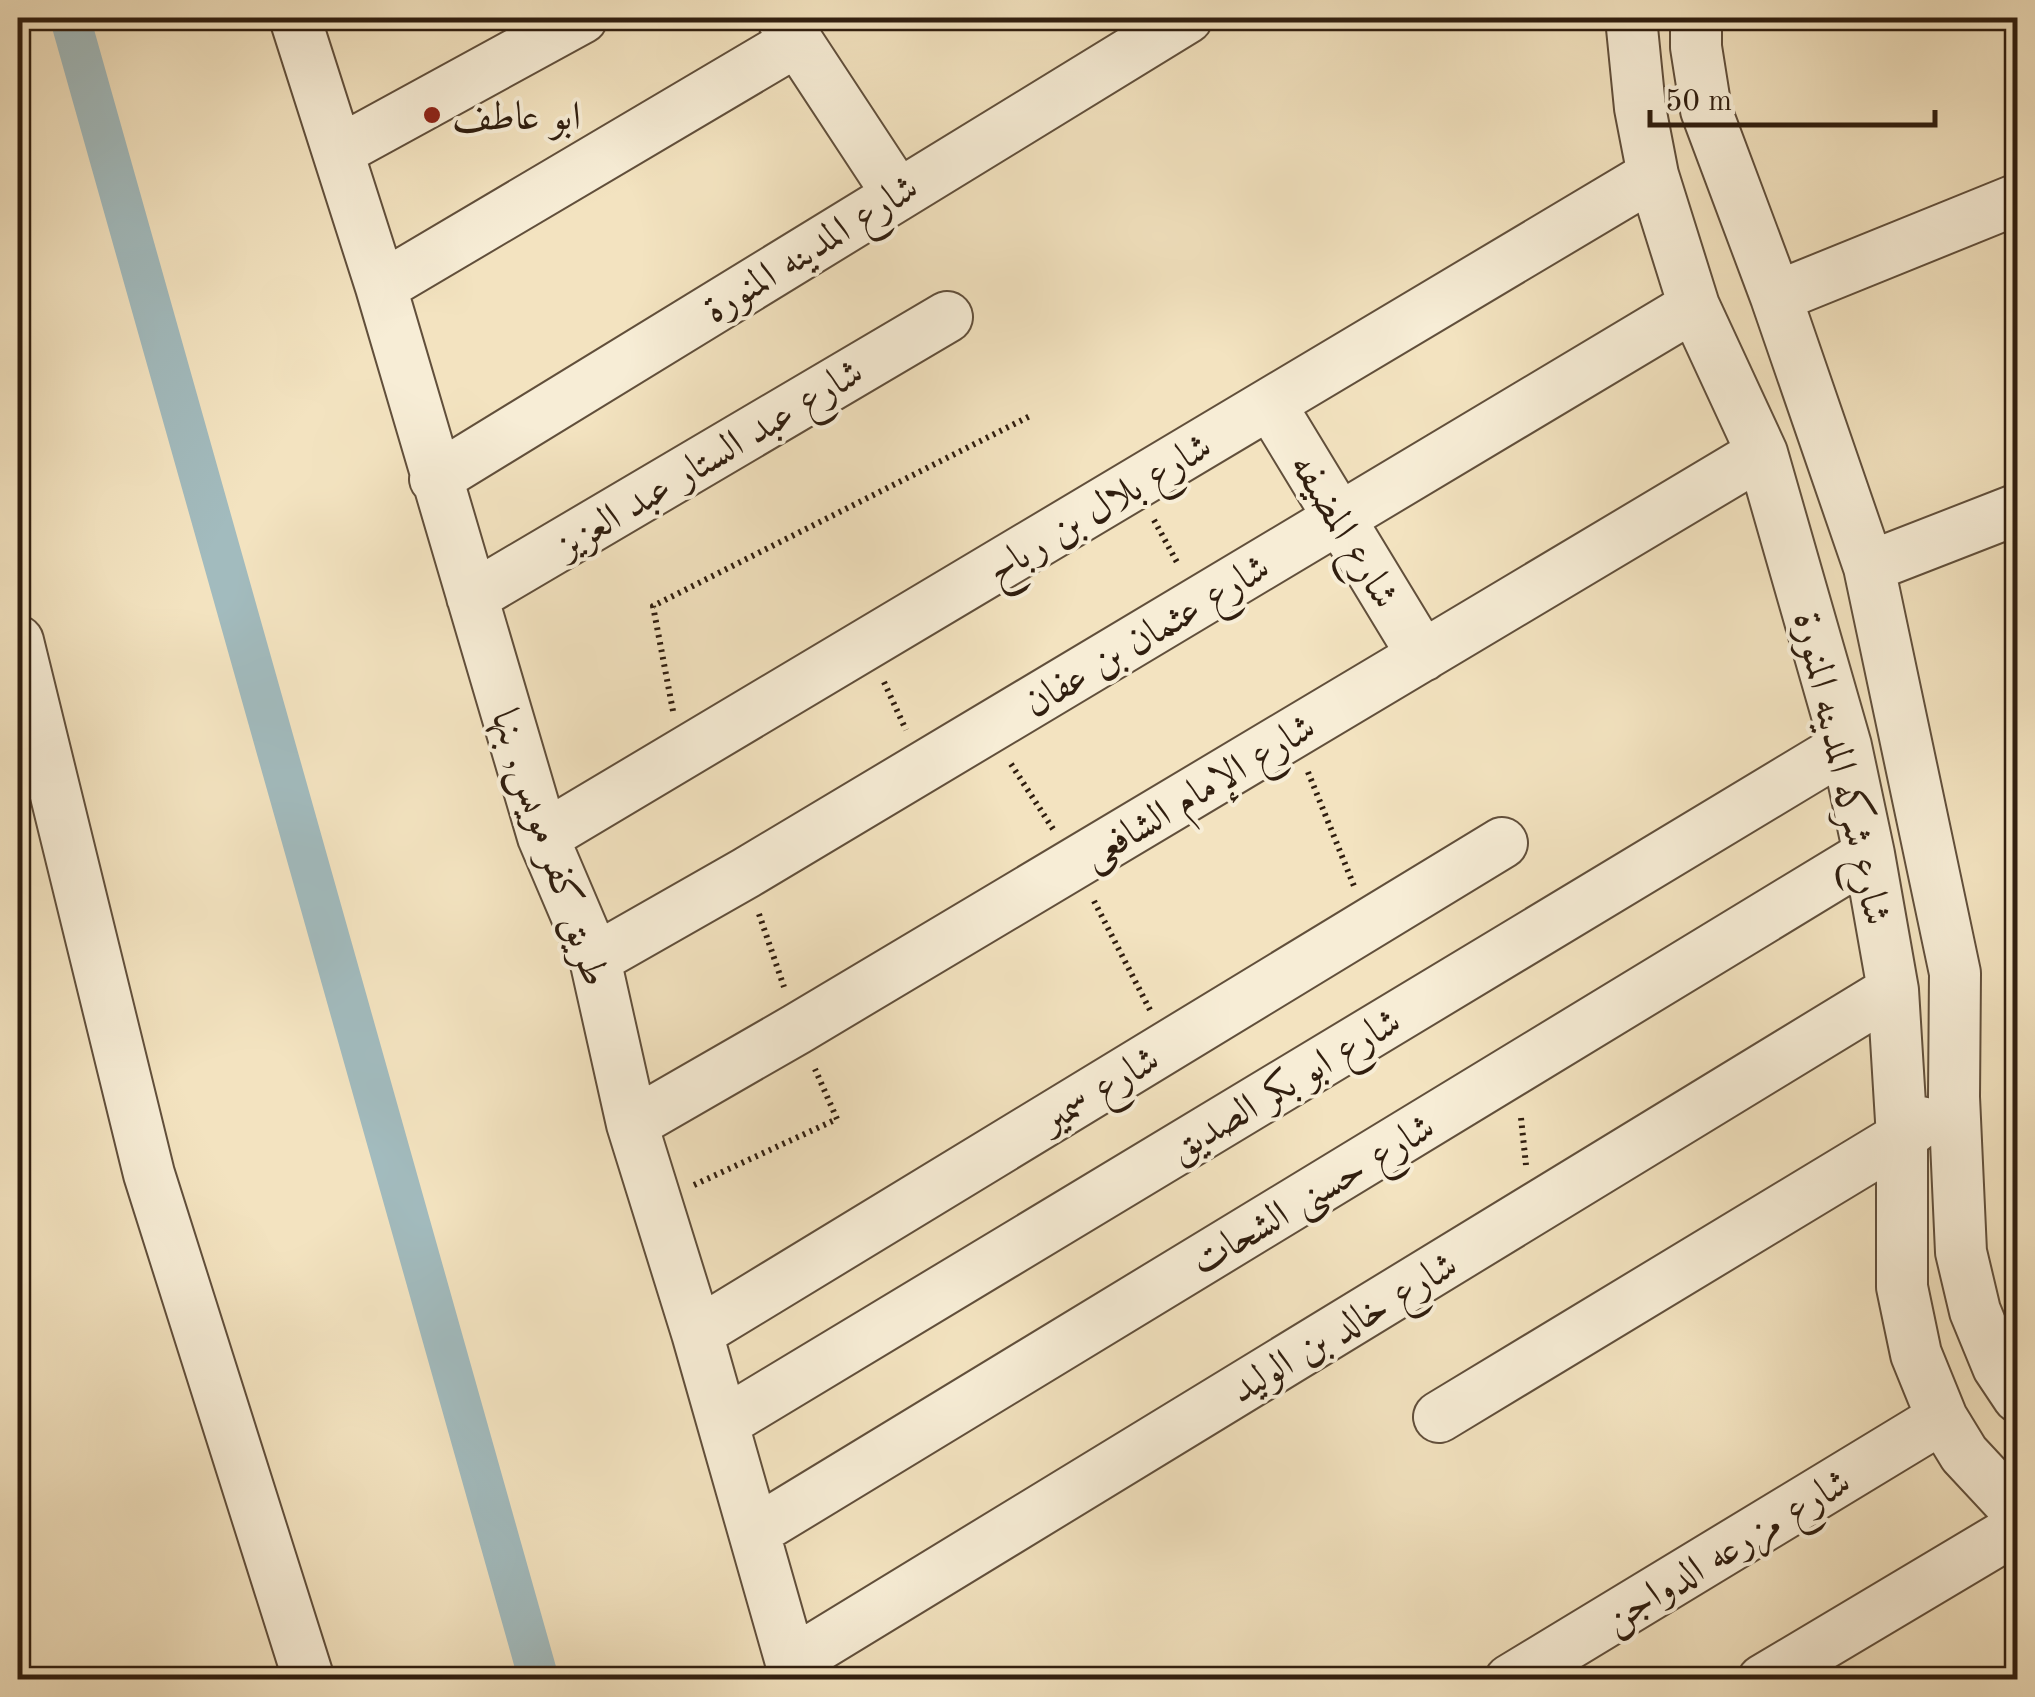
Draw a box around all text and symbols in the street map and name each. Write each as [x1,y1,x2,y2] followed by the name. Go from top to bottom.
[1650,65,1935,127] scale bar
[1665,87,1732,117] text: 50 m
[452,99,581,141] place label: ابو عاطف
[421,104,443,126] marker: ابو عاطف
[698,169,932,341] street label: شارع المدينه المنورة
[548,353,876,578] street label: شارع عبد الستار عبد العزيز
[981,428,1226,603] street label: شارع بلال بن رباح
[1272,448,1404,621] street label: شارع المضيفه
[1018,549,1283,735] street label: شارع عثمان بن عفان
[1775,607,1902,932] street label: شارع شركه المدينه المنورة
[478,704,615,993] street label: طريق كفر مويس, بنها
[1077,708,1329,888] street label: شارع الإمام الشافعى
[1162,1001,1414,1181] street label: شارع ابو بكر الصديق
[1031,1041,1172,1153] street label: شارع سمير
[1186,1108,1448,1293] street label: شارع حسنى الشحات
[1225,1246,1470,1421] street label: شارع خالد بن الوليد
[1597,1463,1864,1650] street label: شارع مزرعه الدواجن

